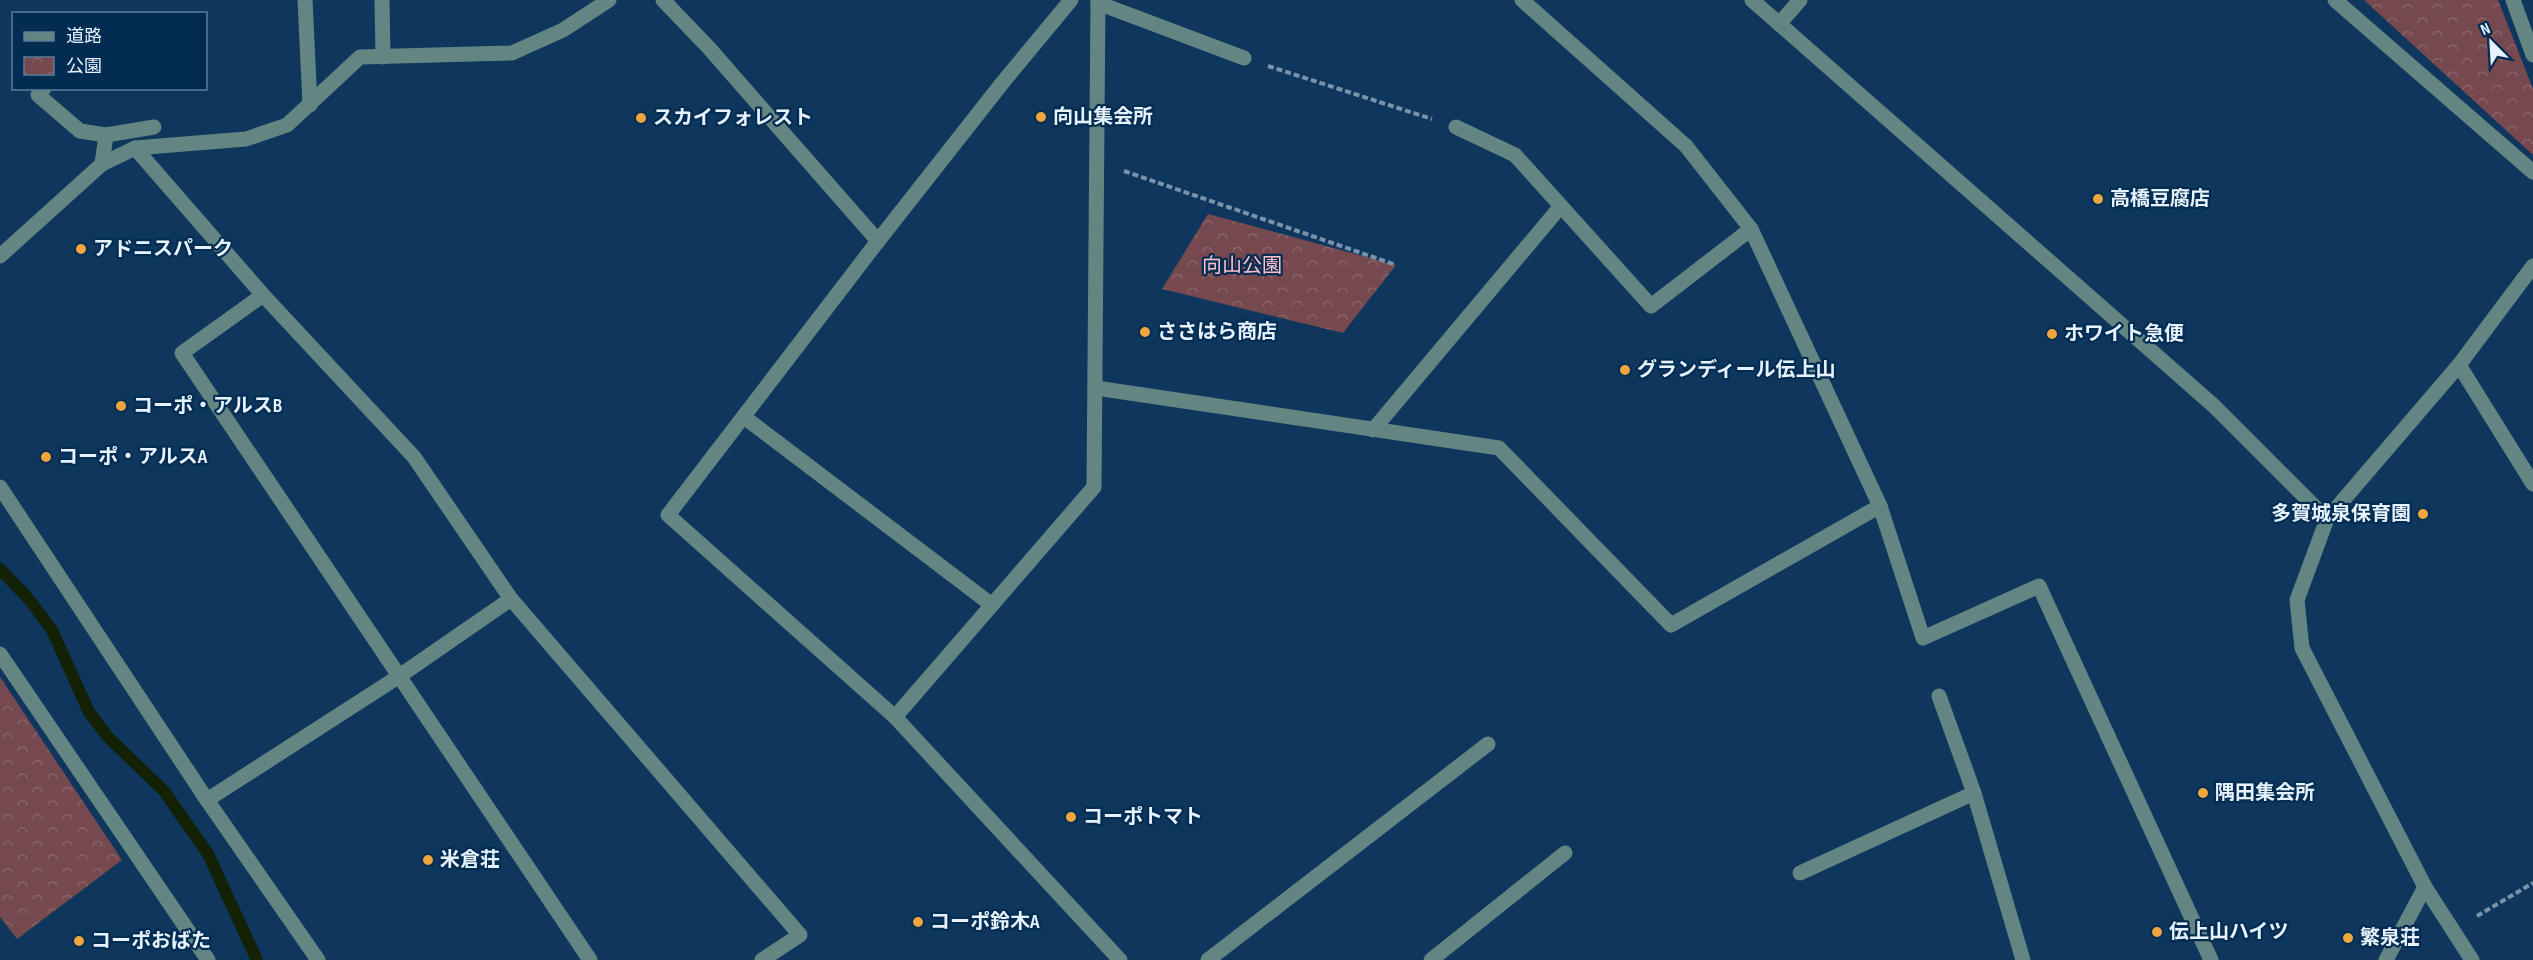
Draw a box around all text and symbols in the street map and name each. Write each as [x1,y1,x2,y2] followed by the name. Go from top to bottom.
[12,12,207,90] legend
[2461,12,2521,72] north arrow
[2478,19,2493,40] text: N
[66,26,102,47] text: 道路
[66,56,102,77] text: 公園
[1053,105,1153,129] place label: 向山集会所
[653,106,813,130] place label: スカイフォレスト
[1034,110,1048,124] marker: 向山集会所
[634,111,648,125] marker: スカイフォレスト
[2110,187,2210,211] place label: 高橋豆腐店
[2091,192,2105,206] marker: 高橋豆腐店
[93,237,233,261] place label: アドニスパーク
[74,242,88,256] marker: アドニスパーク
[1202,254,1282,278] park label: 向山公園
[1157,320,1277,344] place label: ささはら商店
[2064,322,2184,346] place label: ホワイト急便
[1138,325,1152,339] marker: ささはら商店
[2045,327,2059,341] marker: ホワイト急便
[1637,358,1836,382] place label: グランディール伝上山
[1618,363,1632,377] marker: グランディール伝上山
[133,394,282,418] place label: コーポ・アルスB
[114,399,128,413] marker: コーポ・アルスB
[58,445,208,469] place label: コーポ・アルスA
[39,450,53,464] marker: コーポ・アルスA
[2271,502,2411,526] place label: 多賀城泉保育園
[2416,507,2430,521] marker: 多賀城泉保育園
[2215,781,2315,805] place label: 隅田集会所
[2196,786,2210,800] marker: 隅田集会所
[1083,805,1203,829] place label: コーポトマト
[1064,810,1078,824] marker: コーポトマト
[440,848,500,872] place label: 米倉荘
[421,853,435,867] marker: 米倉荘
[930,910,1040,934] place label: コーポ鈴木A
[911,915,925,929] marker: コーポ鈴木A
[2169,920,2289,944] place label: 伝上山ハイツ
[2150,925,2164,939] marker: 伝上山ハイツ
[2360,926,2420,950] place label: 繁泉荘
[91,929,211,953] place label: コーポおばた
[2341,931,2355,945] marker: 繁泉荘
[72,934,86,948] marker: コーポおばた

